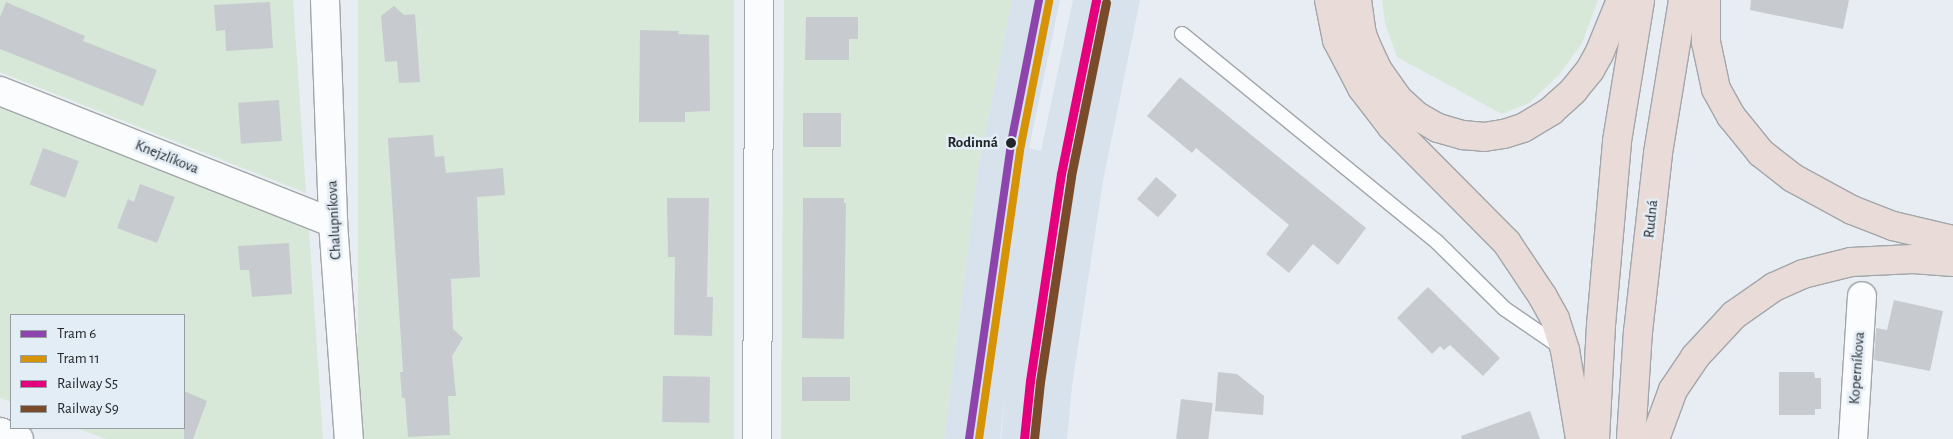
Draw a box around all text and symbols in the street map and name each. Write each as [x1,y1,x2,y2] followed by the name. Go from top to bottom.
[947,134,998,152] place label: Rodinná
[1002,134,1020,152] marker: Rodinná
[133,136,201,178] street label: Knejzlíkova
[323,180,345,260] street label: Chalupníkova
[1640,199,1662,239] street label: Rudná
[10,314,185,429] legend
[57,326,96,341] text: Tram 6
[1845,331,1869,405] street label: Koperníkova
[57,351,100,366] text: Tram 11
[57,376,118,391] text: Railway S5
[57,401,119,416] text: Railway S9

